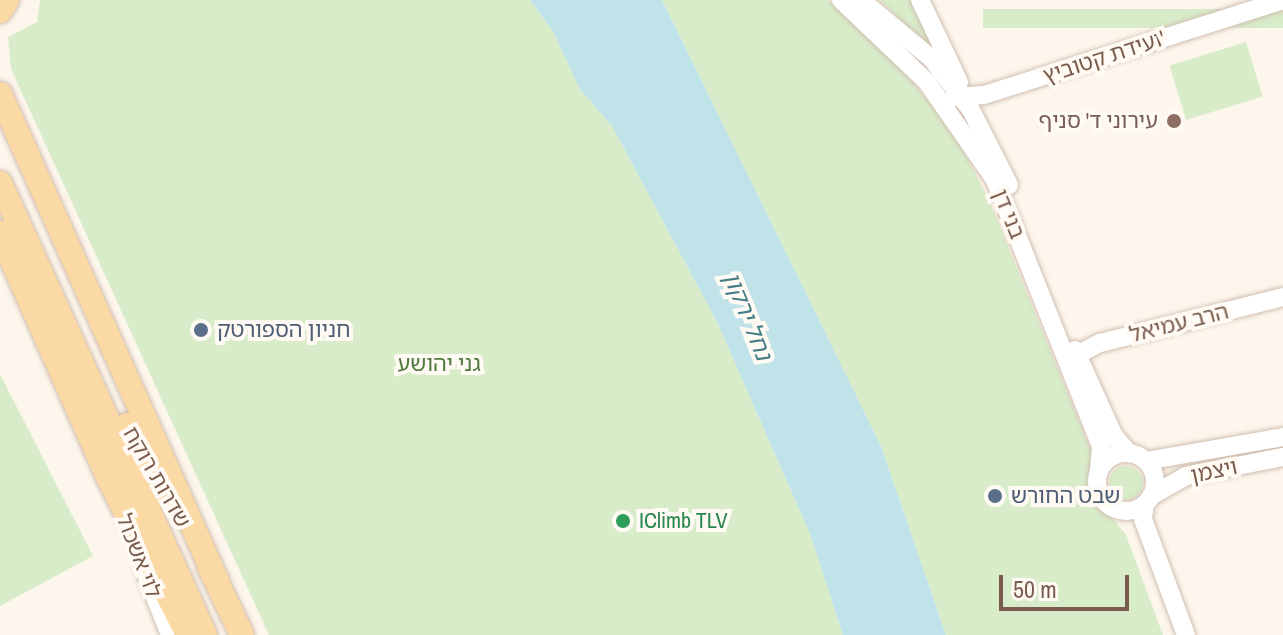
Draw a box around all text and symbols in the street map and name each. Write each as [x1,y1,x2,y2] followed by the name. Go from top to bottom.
[1040,25,1168,89] street label: ועידת קטוביץ'
[1039,108,1158,134] place label: עירוני ד' סניף
[1165,112,1183,130] marker: עירוני ד' סניף
[987,185,1031,243] street label: בני דן
[717,268,779,364] water label: נחל ירקון
[1127,298,1231,348] street label: הרב עמיאל
[217,317,351,343] place label: חניון הספורטק
[192,321,210,339] marker: חניון הספורטק
[397,351,481,377] park label: גני יהושע
[118,422,196,532] street label: שדרות רוקח
[1188,453,1240,489] street label: ויצמן
[1011,483,1120,509] place label: שבט החורש
[986,487,1004,505] marker: שבט החורש
[639,508,728,534] place label: IClimb TLV
[111,510,167,602] street label: לוי אשכול
[614,512,632,530] marker: IClimb TLV
[1003,559,1133,609] scale bar
[1013,573,1057,605] text: 50 m

